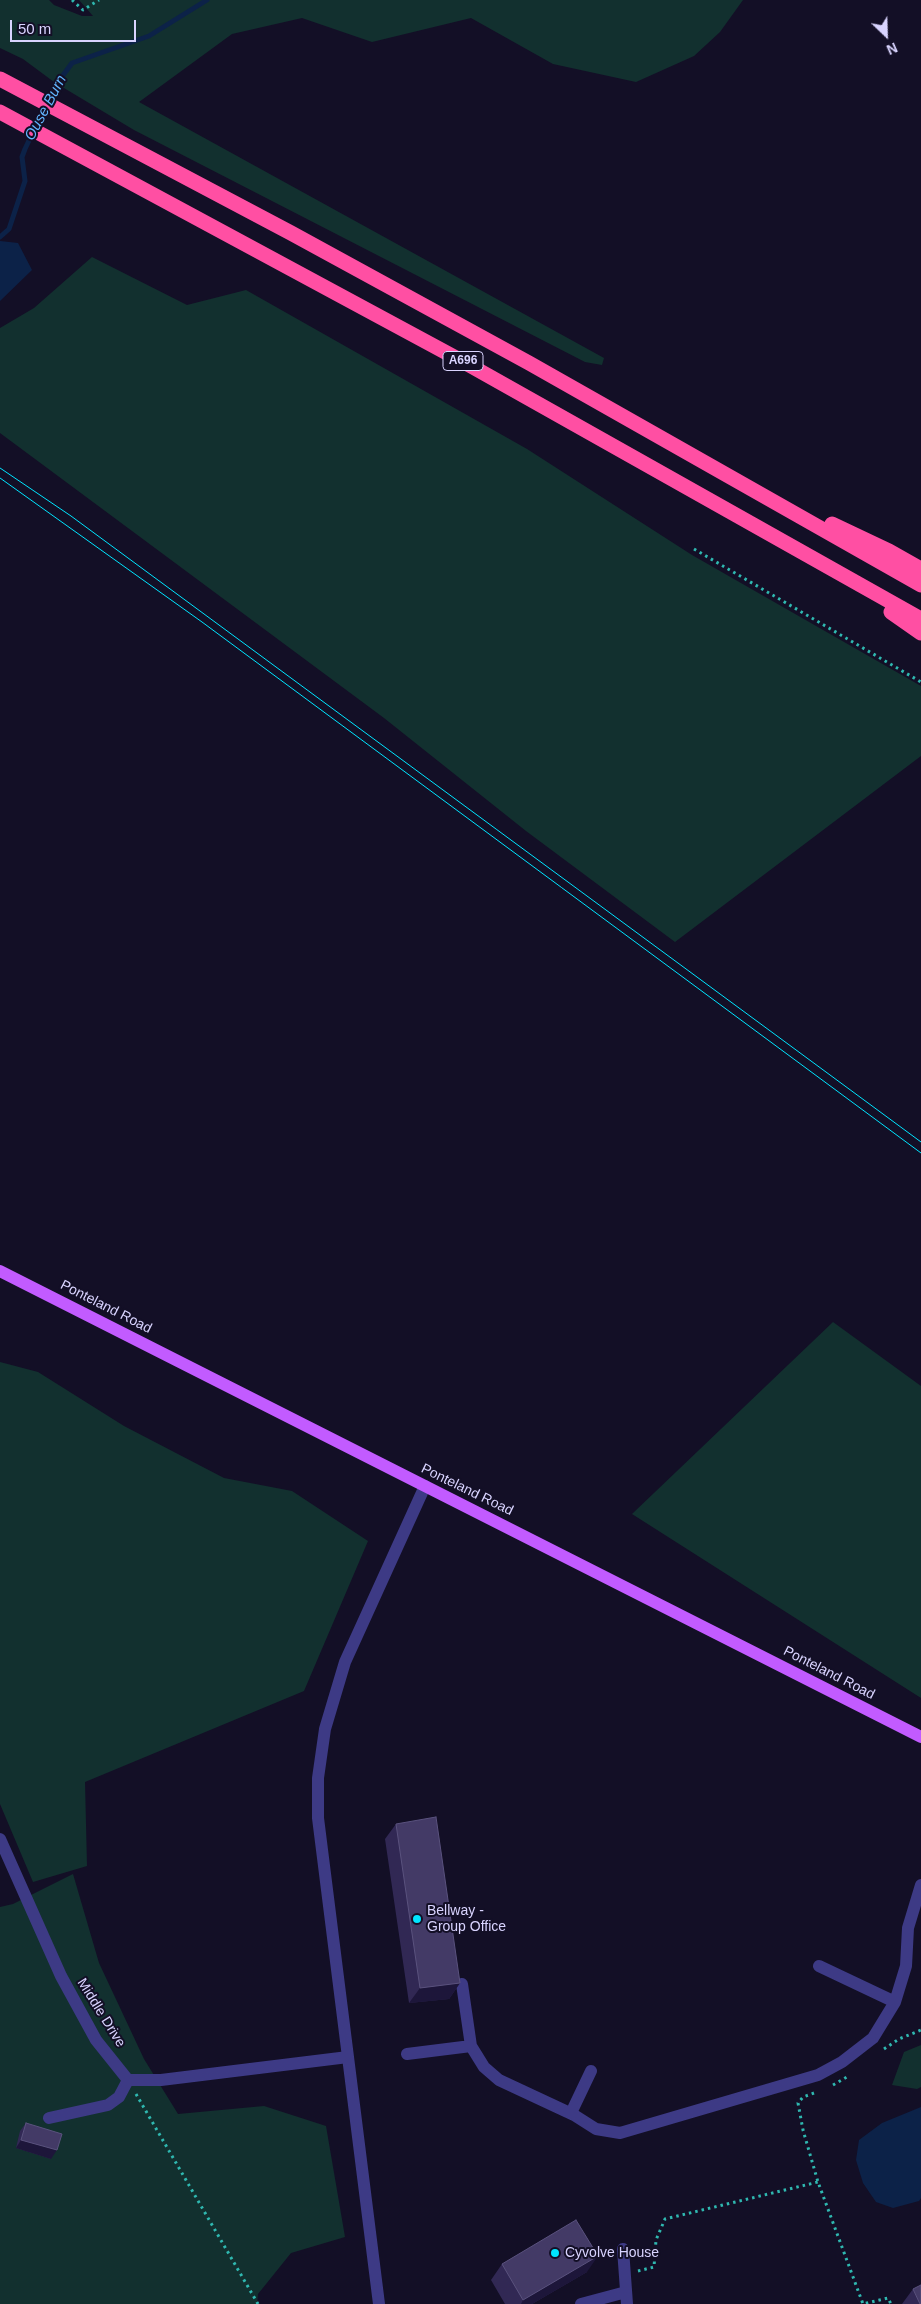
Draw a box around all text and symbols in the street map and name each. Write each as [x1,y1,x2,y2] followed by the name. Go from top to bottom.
[12,10,139,42] scale bar
[861,10,911,60] north arrow
[18,20,51,37] text: 50 m
[884,39,900,58] text: N
[21,72,71,144] water label: Ouse Burn
[443,352,483,371] road number: A696
[57,1277,155,1337] street label: Ponteland Road
[418,1460,516,1520] street label: Ponteland Road
[780,1643,878,1703] street label: Ponteland Road
[427,1903,506,1935] place label: Bellway - Group Office
[411,1913,423,1925] marker: Bellway - Group Office
[73,1976,129,2050] street label: Middle Drive
[565,2245,659,2261] place label: Cyvolve House
[549,2247,561,2259] marker: Cyvolve House

